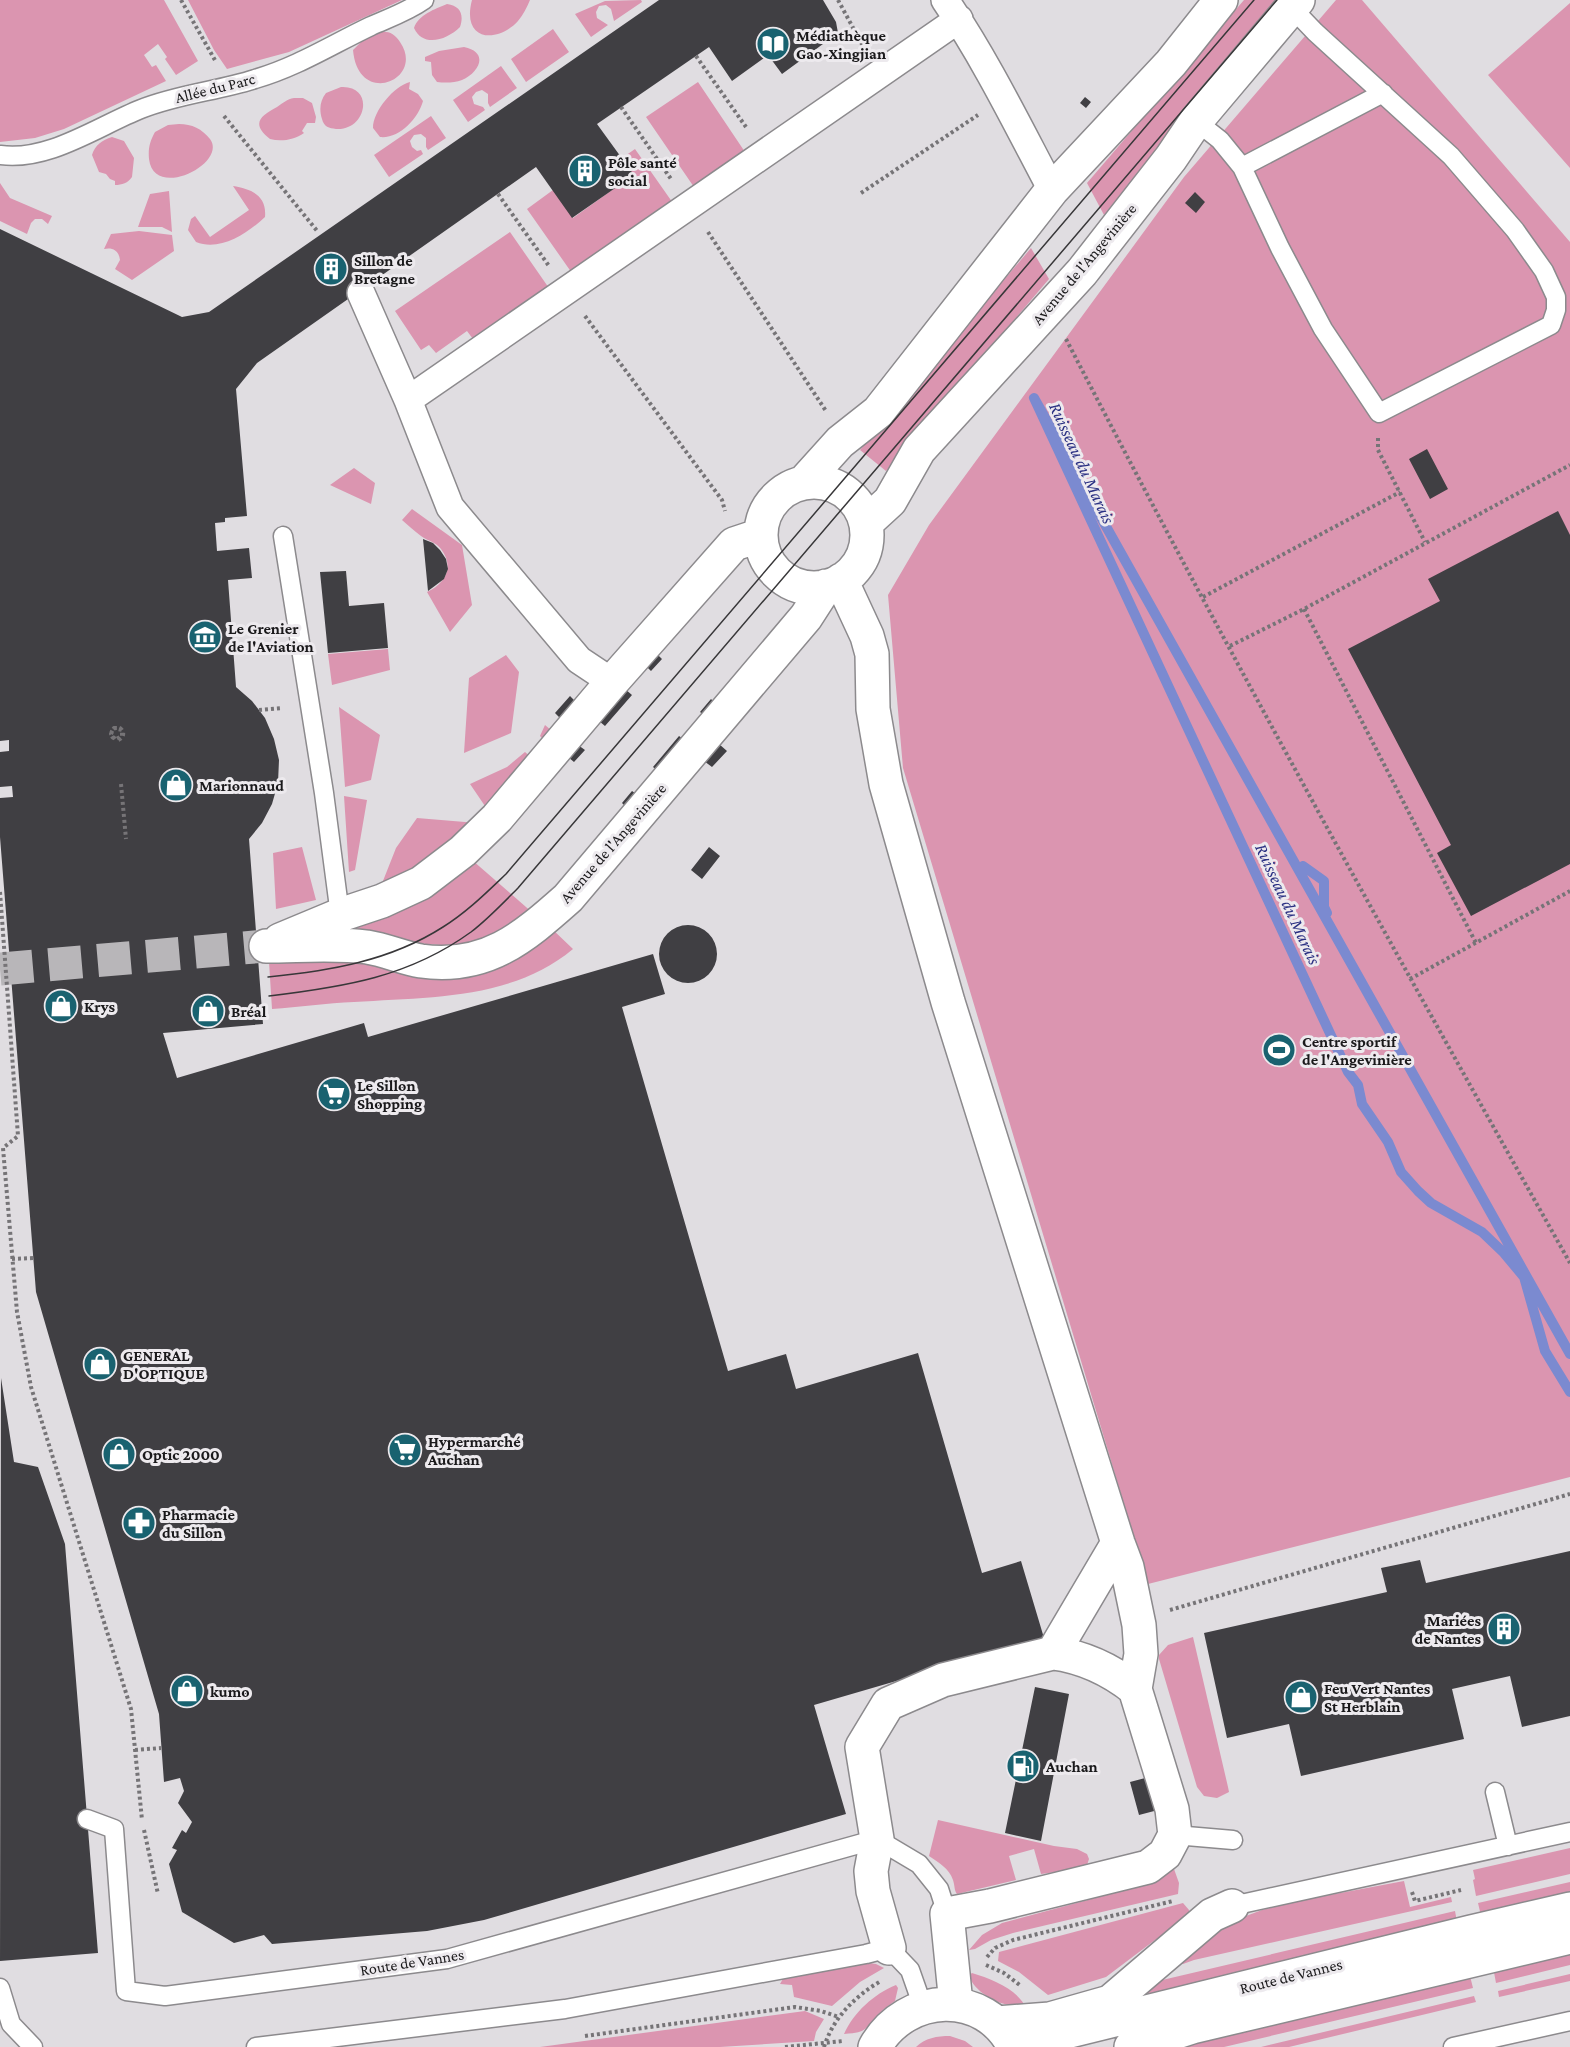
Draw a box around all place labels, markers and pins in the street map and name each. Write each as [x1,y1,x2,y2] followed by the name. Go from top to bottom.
[755,26,791,62] library icon: Médiathèque Gao-Xingjian
[796,27,887,63] place label: Médiathèque Gao-Xingjian
[567,153,603,189] building icon: Pôle santé social
[608,154,677,189] place label: Pôle santé social
[313,251,349,287] building icon: Sillon de Bretagne
[354,252,416,287] place label: Sillon de Bretagne
[187,619,223,655] museum icon: Le Grenier de l'Aviation
[228,620,314,655] place label: Le Grenier de l'Aviation
[158,767,194,803] shop icon: Marionnaud
[199,777,284,794] place label: Marionnaud
[43,988,79,1024] shop icon: Krys
[190,993,226,1029] shop icon: Bréal
[84,998,115,1015] place label: Krys
[231,1003,267,1020] place label: Bréal
[1261,1032,1297,1068] sports icon: Centre sportif de l'Angevinière
[1302,1033,1412,1068] place label: Centre sportif de l'Angevinière
[316,1076,352,1112] supermarket icon: Le Sillon Shopping
[357,1077,422,1112] place label: Le Sillon Shopping
[82,1346,118,1382] shop icon: GENERAL D'OPTIQUE
[123,1347,204,1382] place label: GENERAL D'OPTIQUE
[387,1432,423,1468] supermarket icon: Hypermarché Auchan
[427,1433,521,1468] place label: Hypermarché Auchan
[101,1436,137,1472] shop icon: Optic 2000
[142,1446,220,1463] place label: Optic 2000
[121,1505,157,1541] pharmacy icon: Pharmacie du Sillon
[162,1506,235,1541] place label: Pharmacie du Sillon
[1486,1611,1522,1647] building icon: Mariées de Nantes
[1414,1612,1481,1647] place label: Mariées de Nantes
[169,1673,205,1709] shop icon: kumo
[1283,1679,1319,1715] shop icon: Feu Vert Nantes St Herblain
[1324,1680,1431,1715] place label: Feu Vert Nantes St Herblain
[210,1683,250,1700] place label: kumo
[1005,1748,1041,1784] fuel station icon: Auchan
[1045,1758,1098,1775] place label: Auchan

